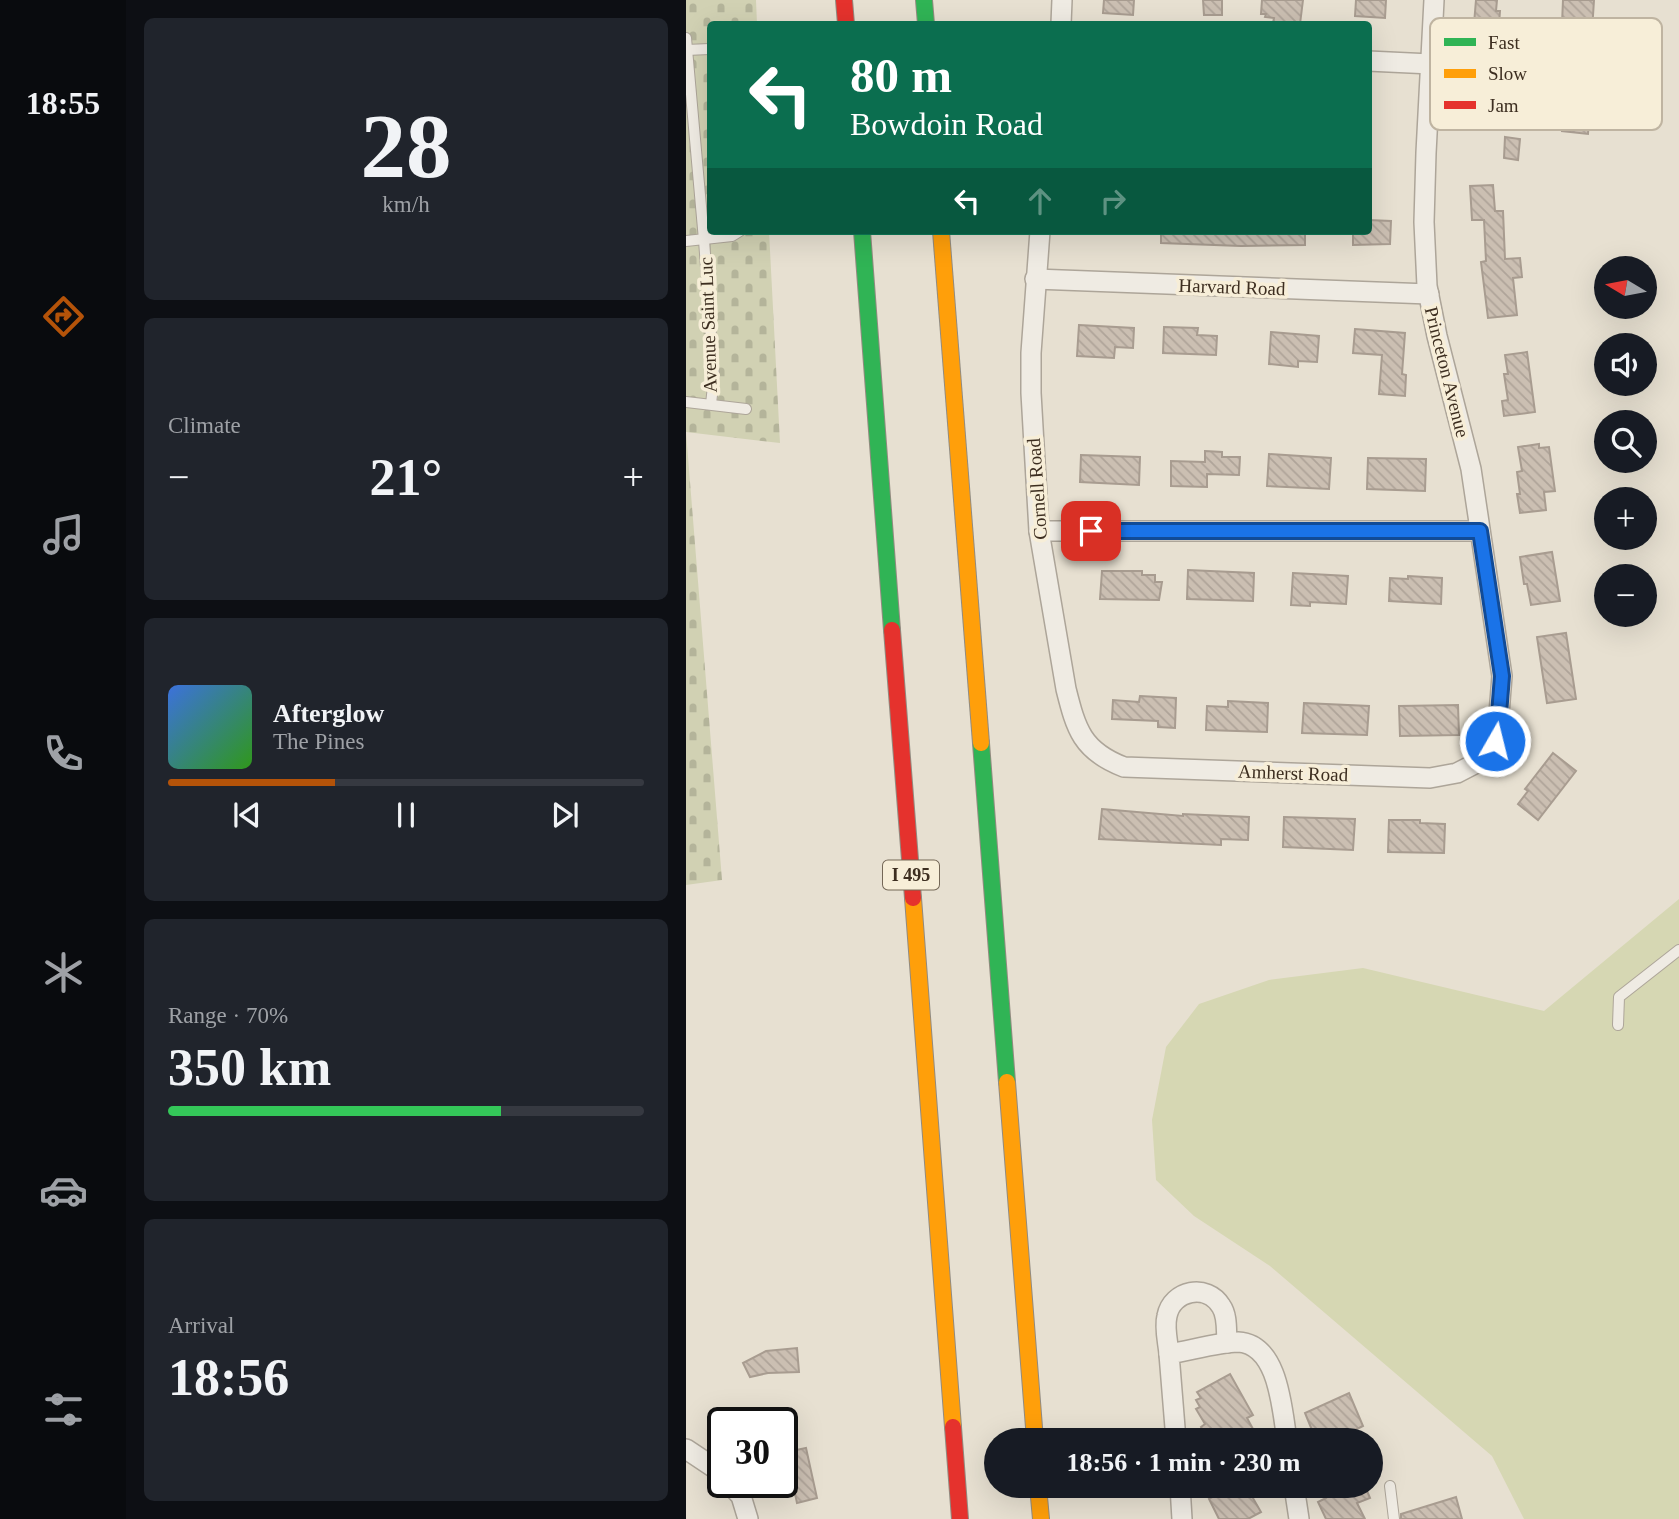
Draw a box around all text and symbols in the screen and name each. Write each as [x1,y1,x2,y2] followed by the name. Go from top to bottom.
[1430,18,1662,130] legend
[1488,32,1520,53] text: Fast
[850,48,952,103] text: 80 m
[735,49,826,140] icon: left
[1488,63,1527,84] text: Slow
[26,85,100,121] text: 18:55
[1488,95,1519,116] text: Jam
[361,96,452,197] text: 28
[850,106,1043,142] text: Bowdoin Road
[948,182,986,220] icon: left
[1021,182,1059,220] icon: ahead
[1094,182,1132,220] icon: right
[382,192,430,217] text: km/h
[1594,256,1657,318] north arrow
[1594,256,1657,627] map controls
[695,257,721,393] street label: Avenue Saint Luc
[1178,275,1286,299] street label: Harvard Road
[39,292,88,341] icon: directions
[1421,304,1473,440] street label: Princeton Avenue
[1594,333,1657,396] button: sound
[1594,410,1657,473] button: search
[168,413,241,438] text: Climate
[1023,437,1051,541] street label: Cornell Road
[370,449,442,506] text: 21°
[168,456,189,498] text: −
[623,456,644,498] text: +
[1594,487,1657,550] button: +
[1061,501,1121,561] pin
[39,510,88,559] icon: music
[1072,512,1110,550] icon: arrive
[1594,564,1657,627] button: −
[273,699,384,728] text: Afterglow
[1458,704,1532,778] position arrow
[39,729,88,778] icon: phone
[273,729,364,754] text: The Pines
[1238,761,1349,785] street label: Amherst Road
[228,796,266,834] icon: previous
[387,796,425,834] icon: pause
[546,796,584,834] icon: next
[883,860,939,890] road number: I 495
[39,948,88,997] icon: climate
[168,1003,288,1028] text: Range · 70%
[168,1039,331,1096] text: 350 km
[39,1166,88,1215] icon: car
[168,1313,234,1338] text: Arrival
[168,1349,289,1406] text: 18:56
[39,1385,88,1434] icon: filters
[707,1407,798,1498] speed limit sign: 30
[1067,1448,1301,1477] text: 18:56 · 1 min · 230 m

